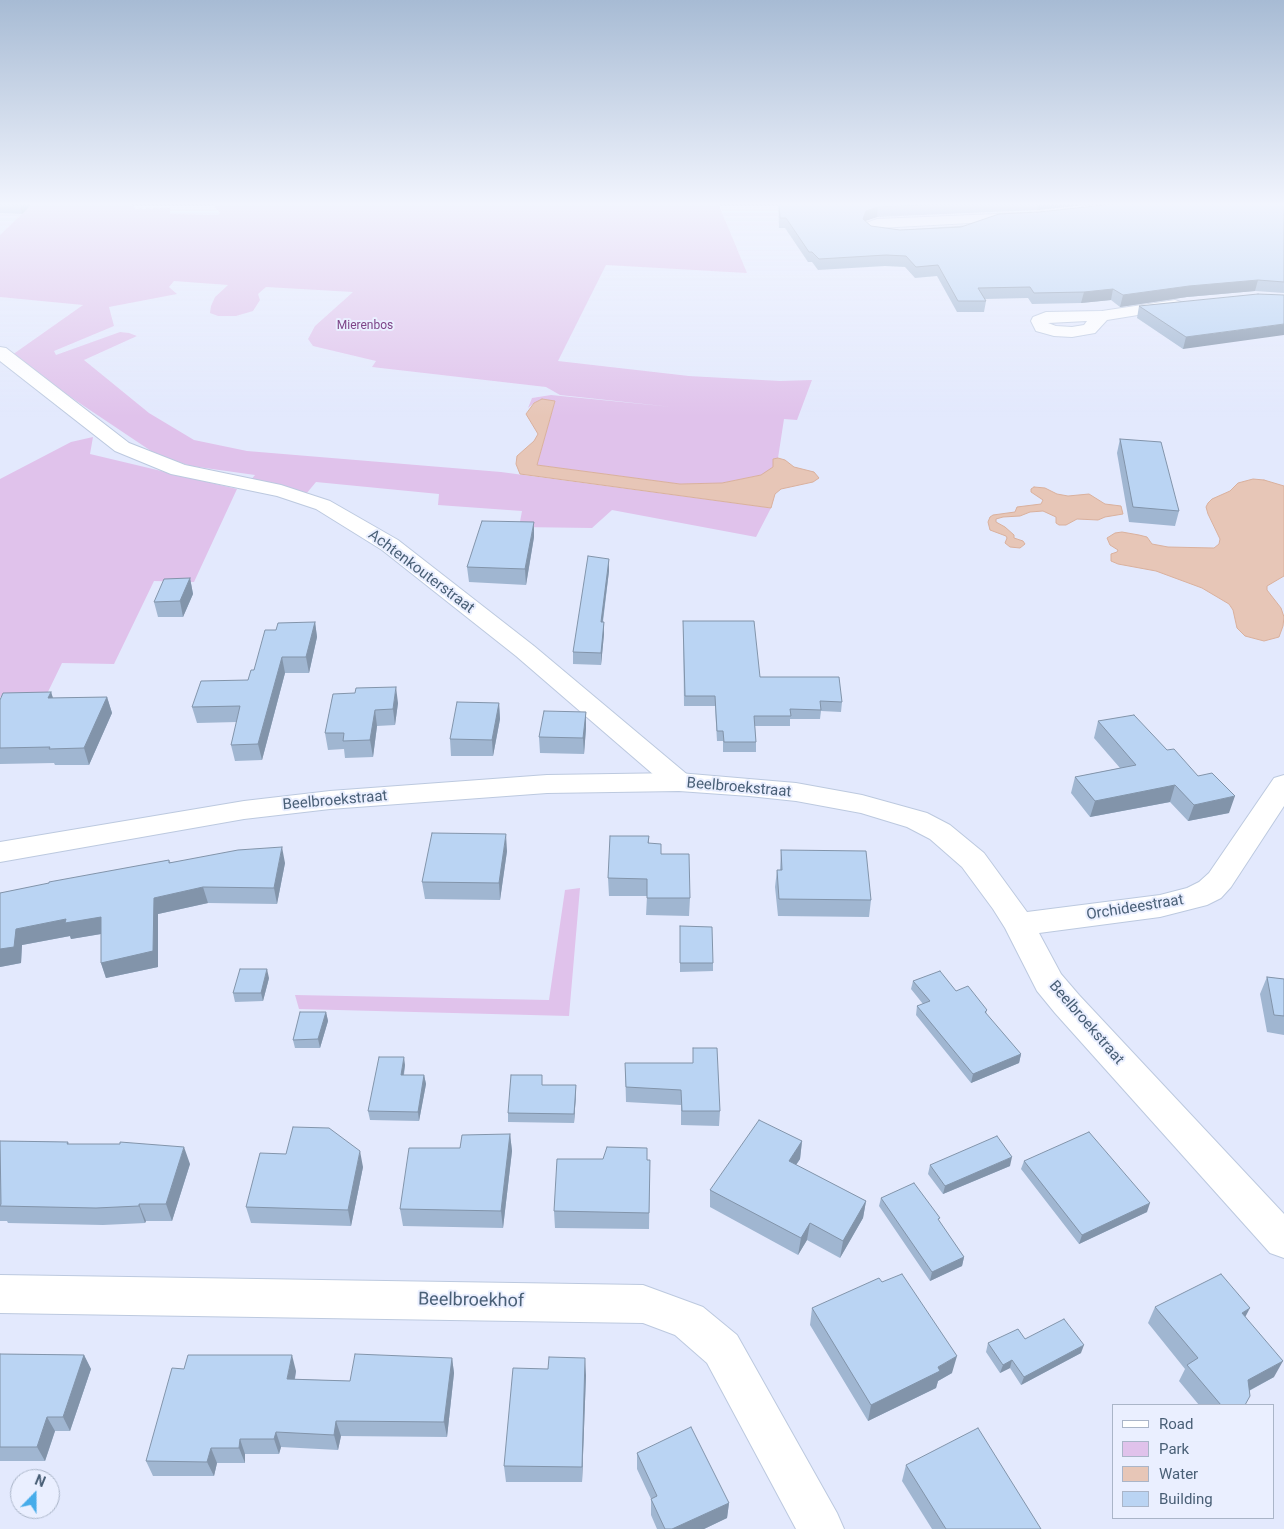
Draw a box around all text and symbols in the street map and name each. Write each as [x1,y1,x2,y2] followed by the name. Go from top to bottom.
[337,319,393,333] park label: Mierenbos
[364,526,478,618] street label: Achtenkouterstraat
[686,774,792,802] street label: Beelbroekstraat
[282,787,388,815] street label: Beelbroekstraat
[1085,891,1185,925] street label: Orchideestraat
[1045,977,1127,1069] street label: Beelbroekstraat
[418,1289,524,1313] street label: Beelbroekhof
[1112,1404,1274,1519] legend
[1159,1415,1193,1433] text: Road
[1159,1440,1189,1458] text: Park
[1159,1465,1198,1483] text: Water
[10,1469,60,1519] north arrow
[33,1472,48,1490] text: N
[1159,1490,1213,1508] text: Building

